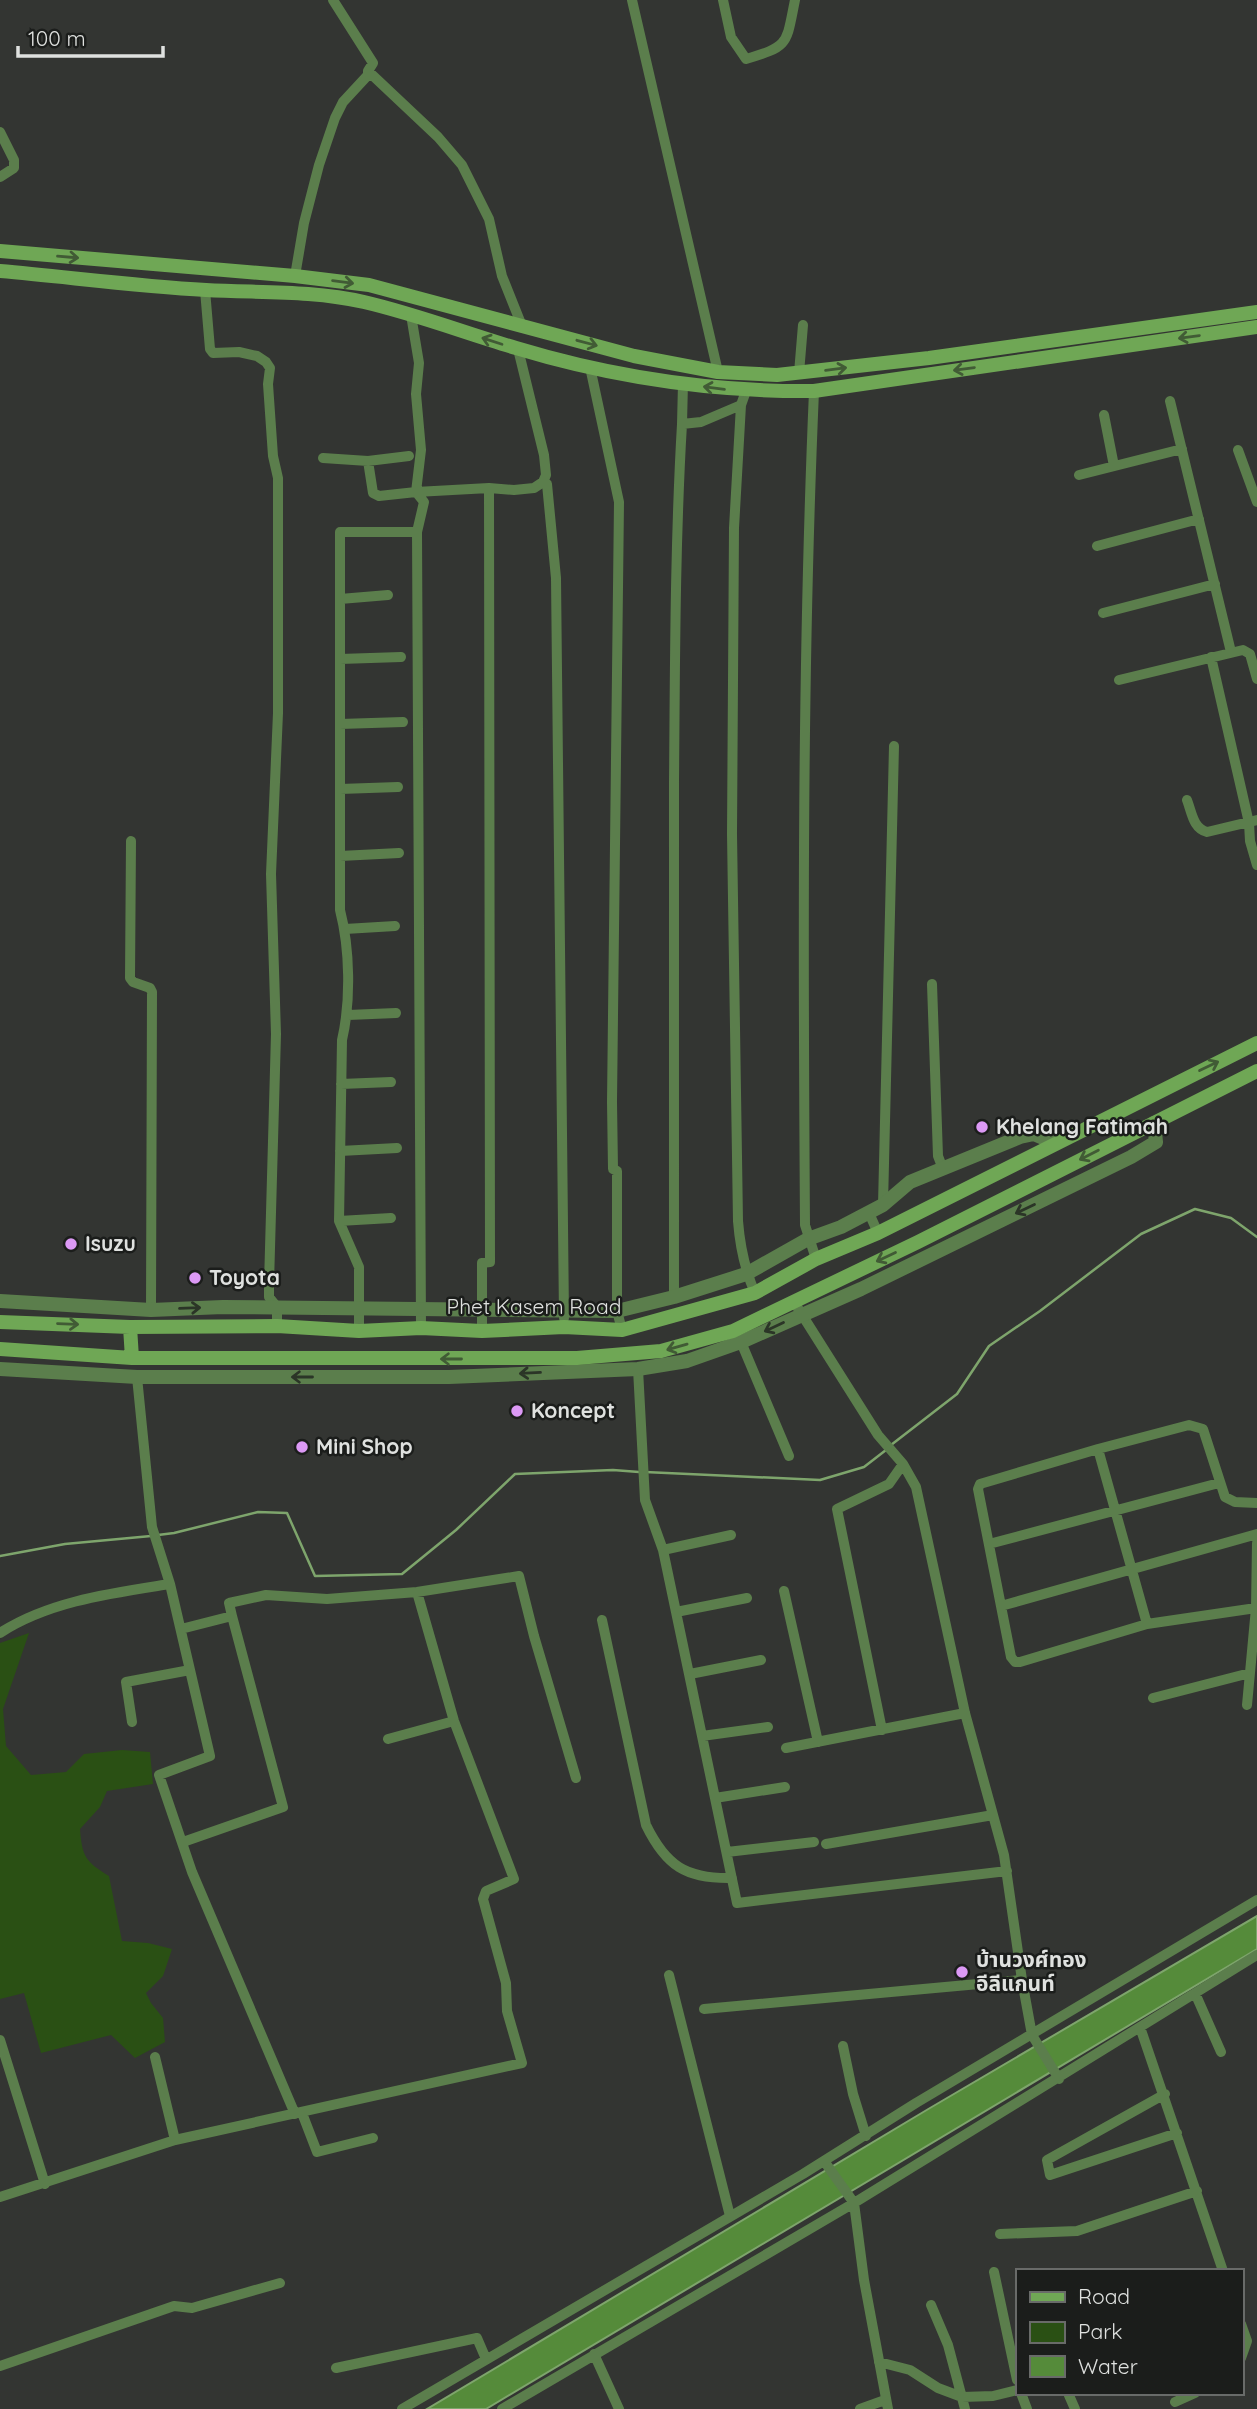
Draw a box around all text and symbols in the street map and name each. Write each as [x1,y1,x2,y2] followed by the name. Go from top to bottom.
[18,14,163,58] scale bar
[28,25,86,51] text: 100 m
[56,251,79,264] one-way arrow
[331,275,354,288] one-way arrow
[1179,331,1201,344] one-way arrow
[481,333,503,346] one-way arrow
[576,338,598,351] one-way arrow
[824,362,847,375] one-way arrow
[953,363,976,376] one-way arrow
[703,381,726,394] one-way arrow
[1198,1059,1219,1073] one-way arrow
[996,1113,1168,1139] place label: Khelang Fatimah
[974,1119,990,1135] marker: Khelang Fatimah
[1079,1149,1100,1163] one-way arrow
[1015,1203,1036,1217] one-way arrow
[85,1230,136,1256] place label: Isuzu
[63,1236,79,1252] marker: Isuzu
[876,1251,897,1264] one-way arrow
[209,1264,280,1290] place label: Toyota
[187,1270,203,1286] marker: Toyota
[447,1293,621,1319] street label: Phet Kasem Road
[179,1301,201,1314] one-way arrow
[56,1318,79,1331] one-way arrow
[764,1320,785,1334] one-way arrow
[667,1341,689,1354] one-way arrow
[440,1352,463,1366] one-way arrow
[518,1367,541,1380] one-way arrow
[291,1370,314,1384] one-way arrow
[531,1397,615,1423] place label: Koncept
[509,1403,525,1419] marker: Koncept
[316,1433,413,1459] place label: Mini Shop
[294,1439,310,1455] marker: Mini Shop
[976,1946,1087,1996] place label: บ้านวงศ์ทอง อีลีแกนท์
[954,1964,970,1980] marker: บ้านวงศ์ทอง อีลีแกนท์
[1016,2269,1243,2395] legend
[1078,2283,1130,2309] text: Road
[1078,2318,1122,2344] text: Park
[1078,2353,1138,2379] text: Water

